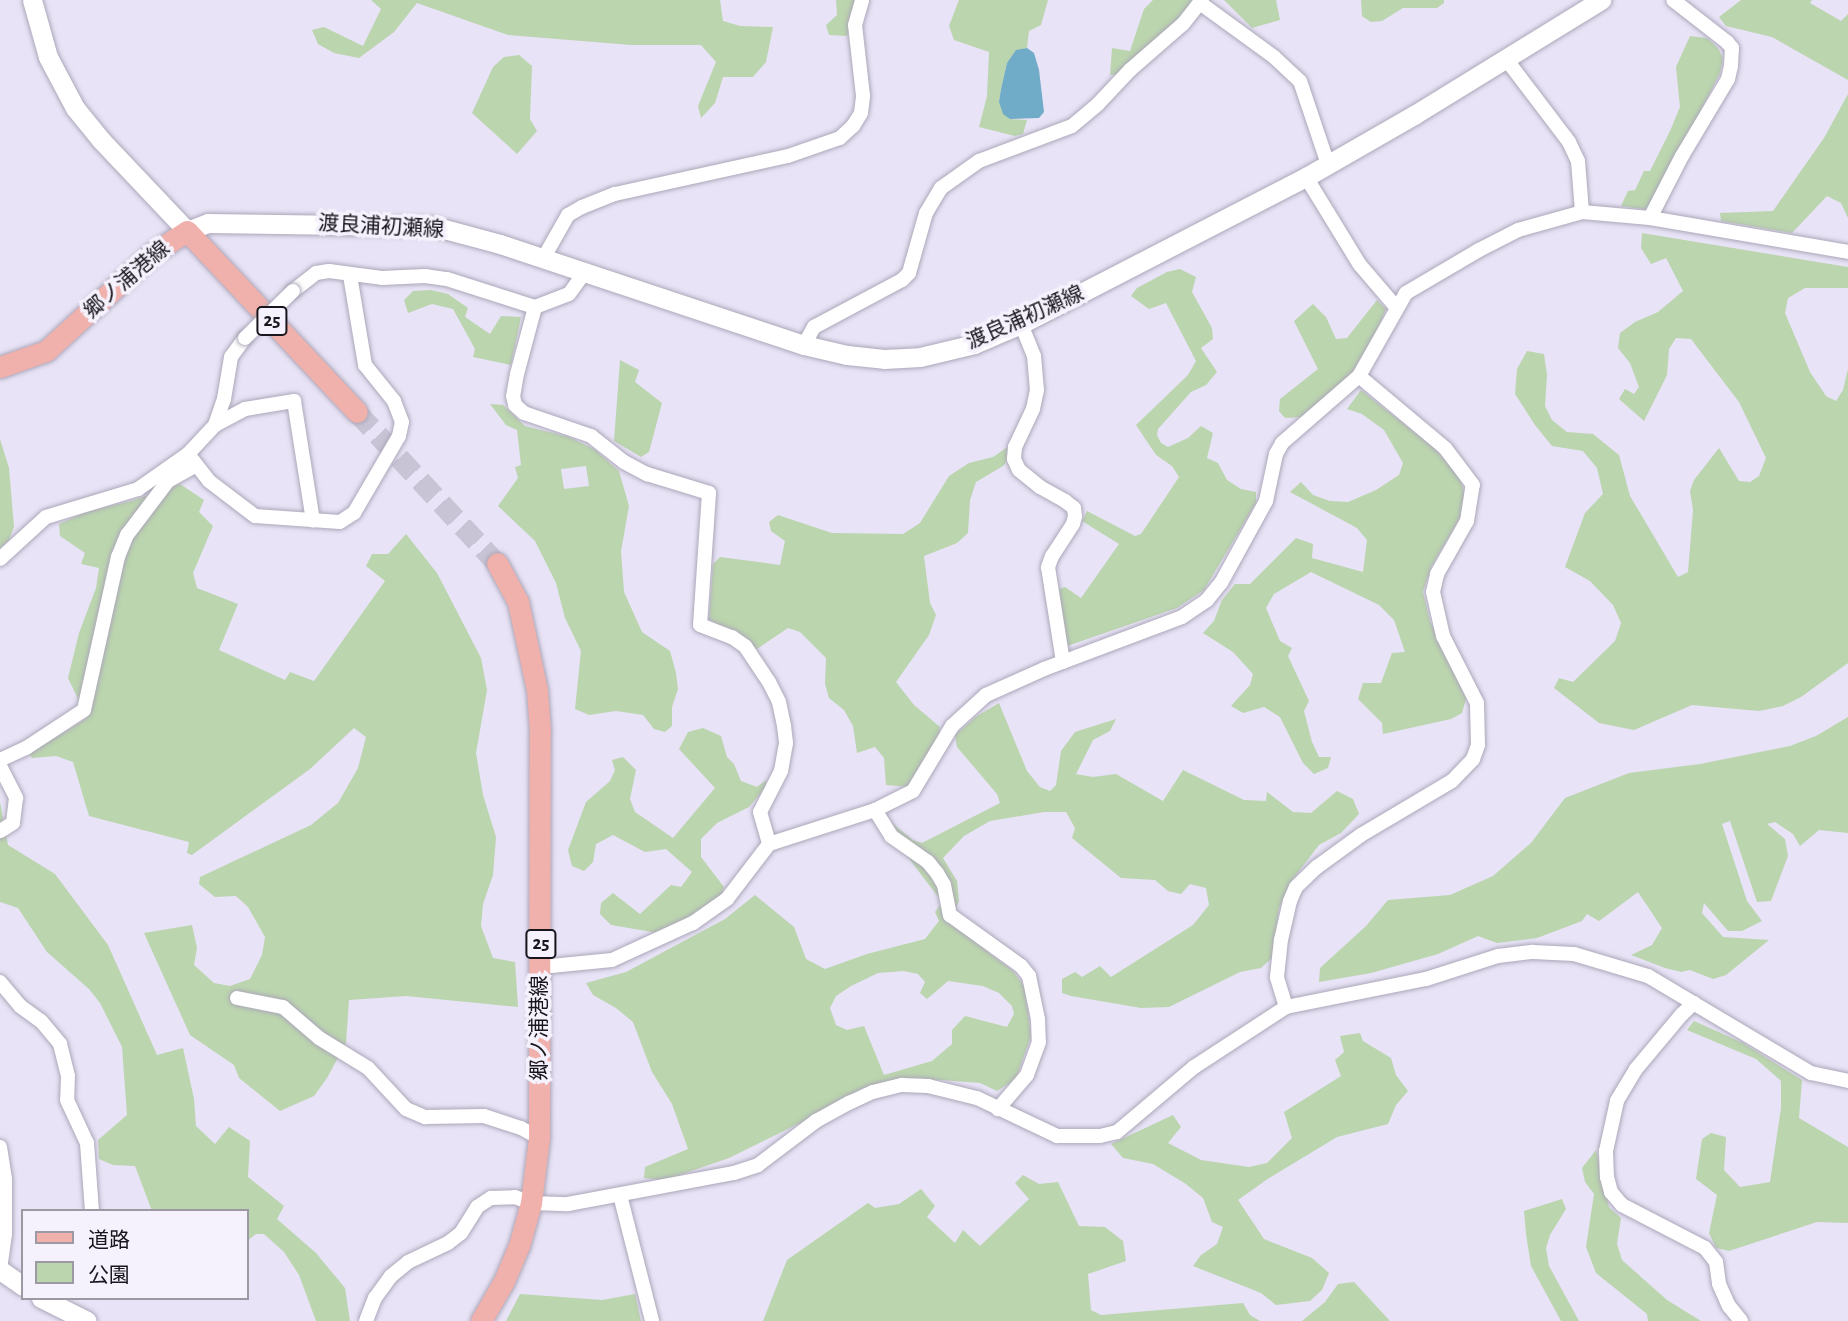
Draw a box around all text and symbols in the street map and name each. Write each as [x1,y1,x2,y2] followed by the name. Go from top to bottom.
[317,211,445,243] street label: 渡良浦初瀬線
[79,236,175,324] street label: 郷ノ浦港線
[962,281,1088,355] street label: 渡良浦初瀬線
[256,306,288,336] road number: 25
[525,928,557,960] road number: 25
[527,976,553,1080] street label: 郷ノ浦港線
[21,1209,248,1300] legend
[88,1230,130,1251] text: 道路
[88,1265,130,1286] text: 公園

